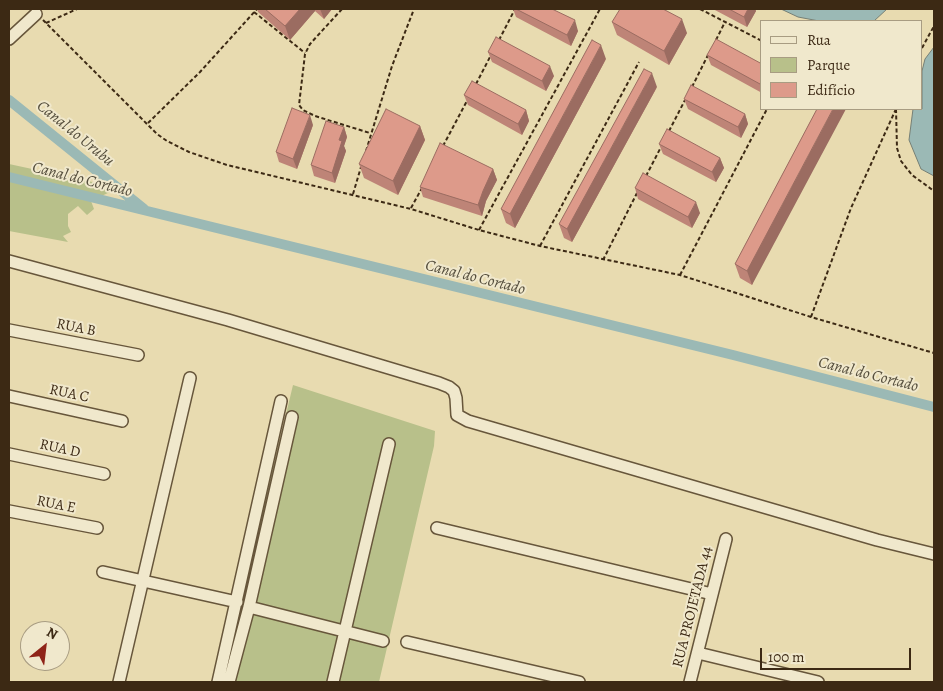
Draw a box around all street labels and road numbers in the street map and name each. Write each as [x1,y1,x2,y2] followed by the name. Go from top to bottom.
[55,315,97,341] street label: RUA B
[48,381,90,407] street label: RUA C
[38,436,82,462] street label: RUA D
[35,492,77,518] street label: RUA E
[669,545,717,669] street label: RUA PROJETADA 44

